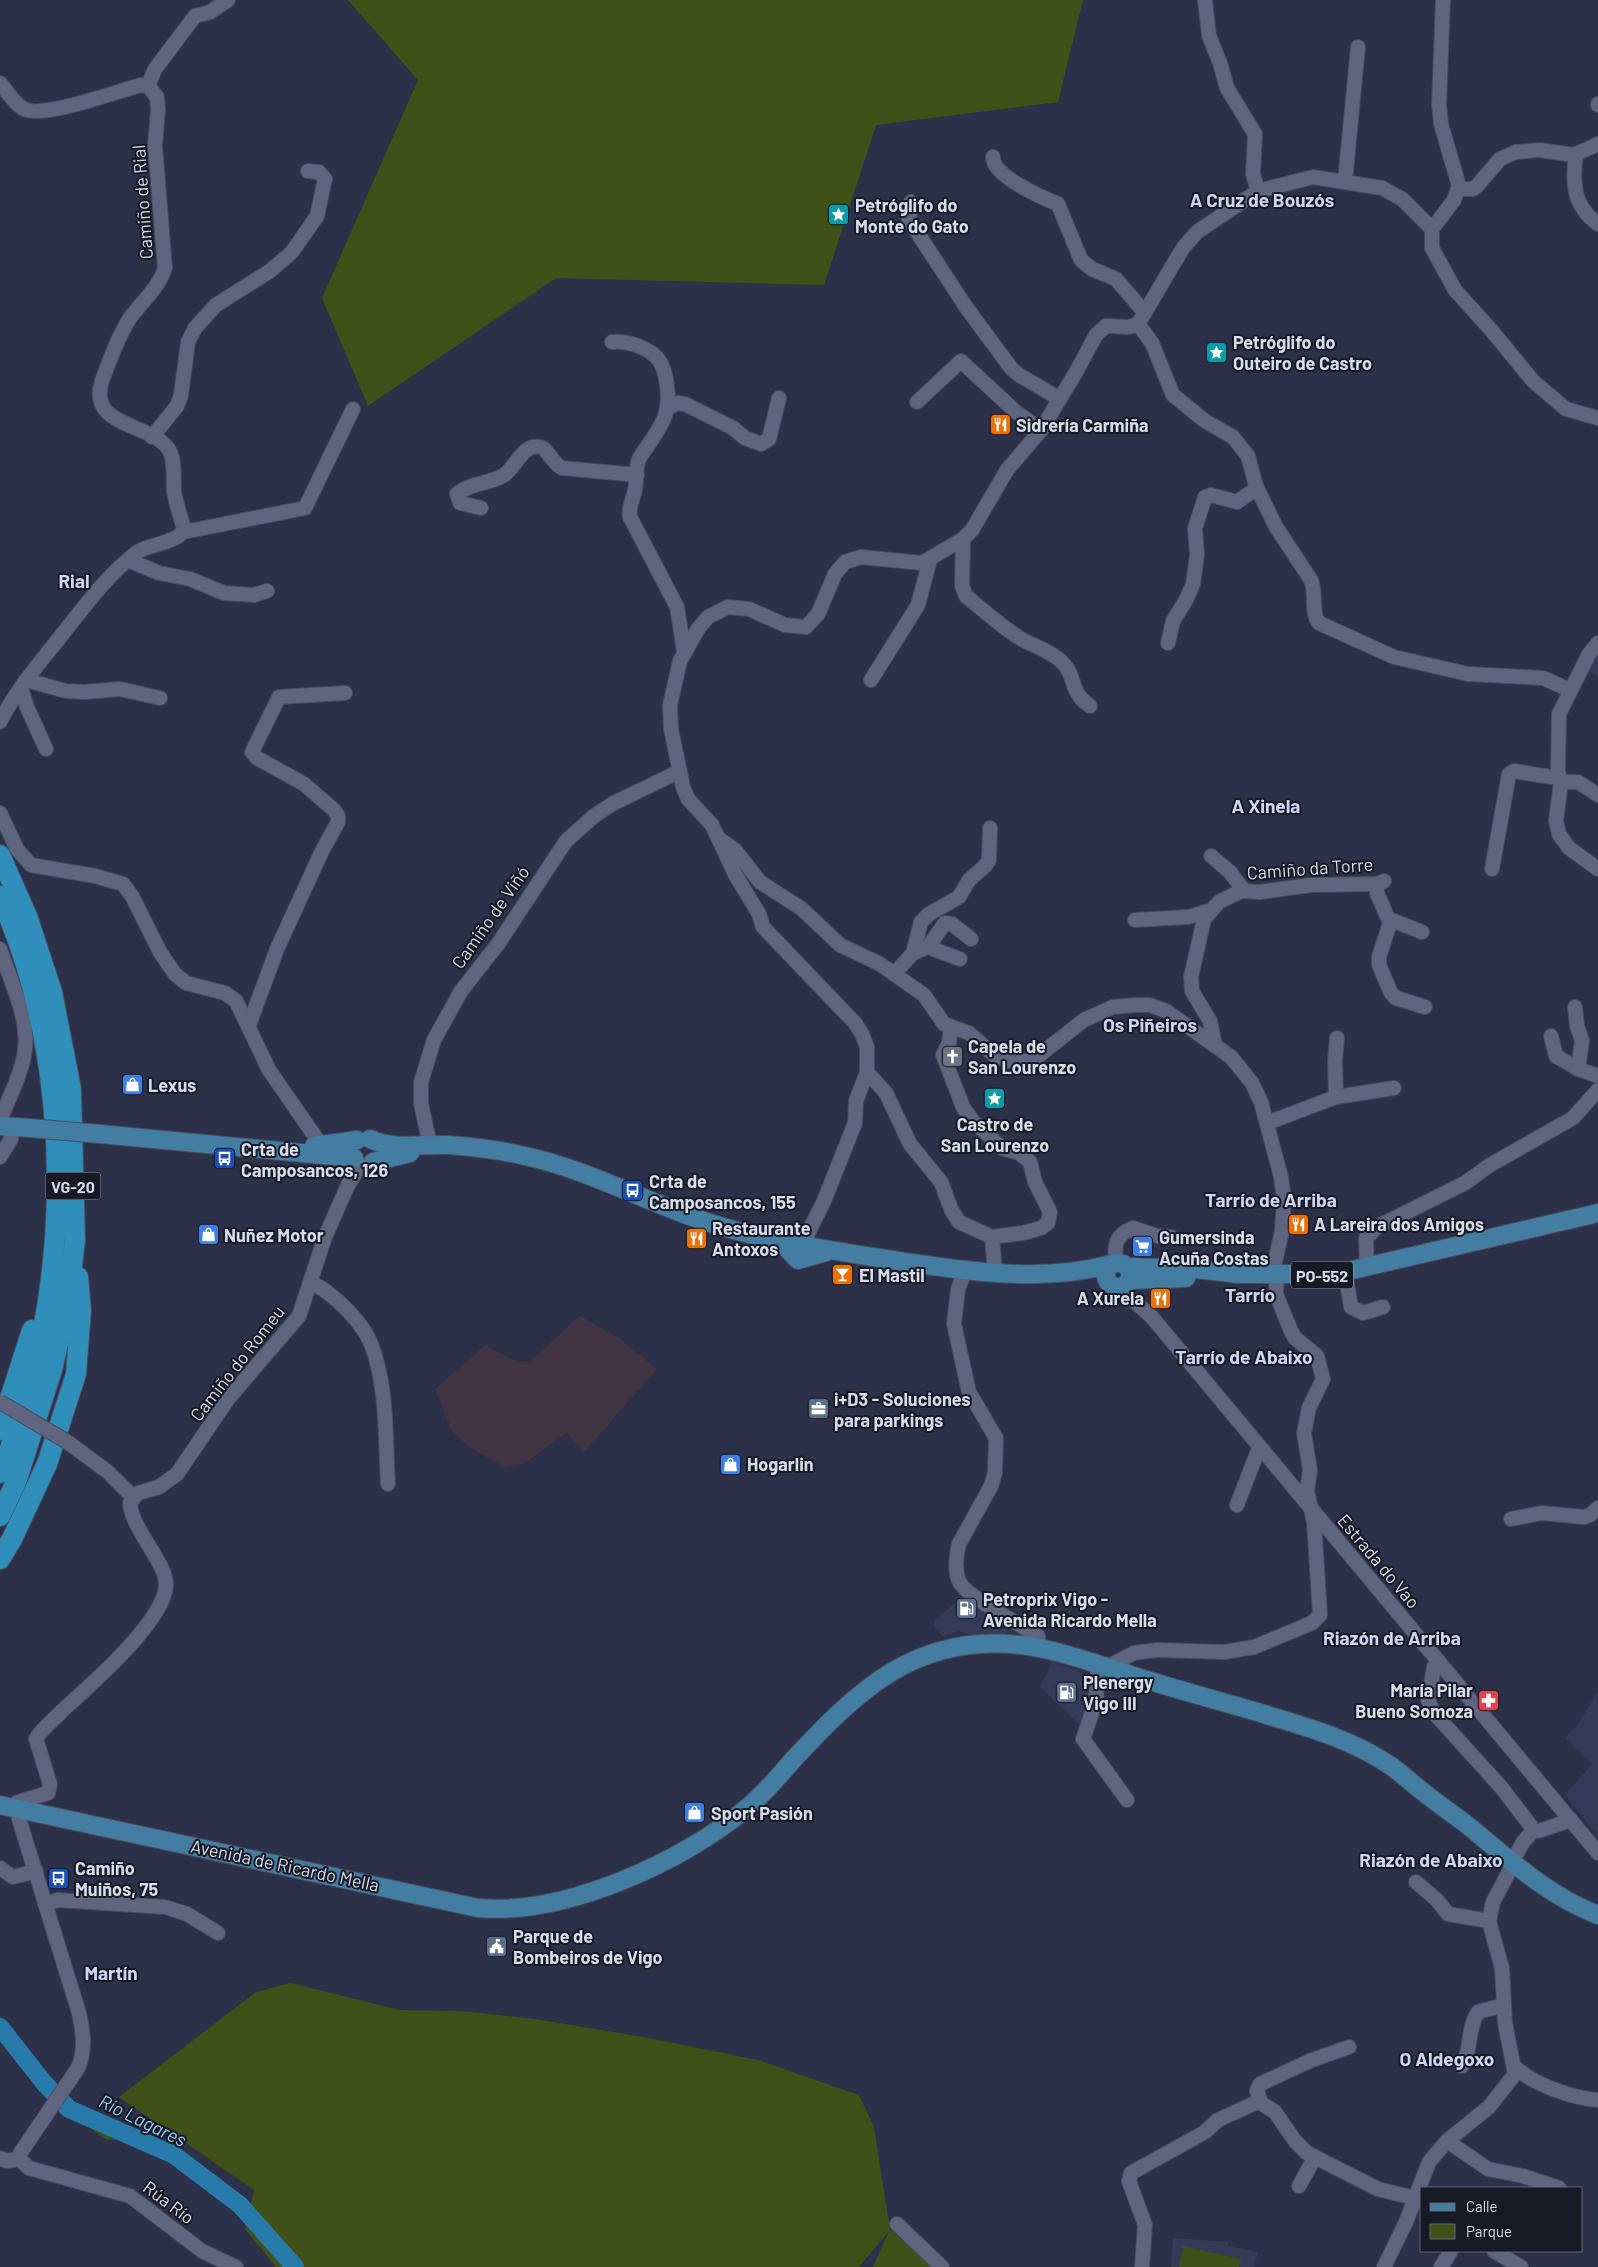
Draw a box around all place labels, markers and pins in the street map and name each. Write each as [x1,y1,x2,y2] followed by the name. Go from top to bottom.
[855,194,969,237] place label: Petróglifo do Monte do Gato
[827,203,851,227] place icon: Petróglifo do Monte do Gato
[1233,331,1372,374] place label: Petróglifo do Outeiro de Castro
[1205,340,1229,364] place icon: Petróglifo do Outeiro de Castro
[988,413,1012,437] restaurant icon: Sidrería Carmiña
[1016,414,1149,436] place label: Sidrería Carmiña
[968,1035,1076,1078] place label: Capela de San Lourenzo
[940,1044,964,1068] church icon: Capela de San Lourenzo
[120,1073,144,1097] shop icon: Lexus
[148,1074,196,1096] place label: Lexus
[983,1087,1007,1111] place icon: Castro de San Lourenzo
[941,1113,1049,1156] place label: Castro de San Lourenzo
[241,1138,388,1181] place label: Crta de Camposancos, 126
[213,1147,237,1171] bus stop icon: Crta de Camposancos, 126
[649,1170,796,1213] place label: Crta de Camposancos, 155
[621,1179,645,1203] bus stop icon: Crta de Camposancos, 155
[1286,1212,1310,1236] restaurant icon: A Lareira dos Amigos
[1314,1213,1484,1235] place label: A Lareira dos Amigos
[712,1217,811,1260] place label: Restaurante Antoxos
[196,1223,220,1247] shop icon: Nuñez Motor
[224,1224,324,1246] place label: Nuñez Motor
[684,1226,708,1250] restaurant icon: Restaurante Antoxos
[1159,1226,1269,1269] place label: Gumersinda Acuña Costas
[1131,1235,1155,1259] supermarket icon: Gumersinda Acuña Costas
[831,1263,855,1287] bar icon: El Mastil
[859,1264,925,1286] place label: El Mastil
[1148,1286,1172,1310] restaurant icon: A Xurela
[1077,1287,1144,1309] place label: A Xurela
[834,1388,971,1431] place label: i+D3 - Soluciones para parkings
[806,1397,830,1421] office icon: i+D3 - Soluciones para parkings
[719,1452,743,1476] shop icon: Hogarlin
[747,1453,814,1475] place label: Hogarlin
[983,1588,1157,1631] place label: Petroprix Vigo - Avenida Ricardo Mella
[955,1597,979,1621] fuel station icon: Petroprix Vigo - Avenida Ricardo Mella
[1083,1671,1153,1714] place label: Plenergy Vigo III
[1355,1679,1473,1722] place label: María Pilar Bueno Somoza
[1055,1680,1079,1704] fuel station icon: Plenergy Vigo III
[1477,1688,1501,1712] pharmacy icon: María Pilar Bueno Somoza
[683,1801,707,1825] shop icon: Sport Pasión
[711,1802,813,1824] place label: Sport Pasión
[75,1857,158,1900] place label: Camiño Muiños, 75
[47,1866,71,1890] bus stop icon: Camiño Muiños, 75
[513,1925,663,1968] place label: Parque de Bombeiros de Vigo
[485,1934,509,1958] public building icon: Parque de Bombeiros de Vigo

